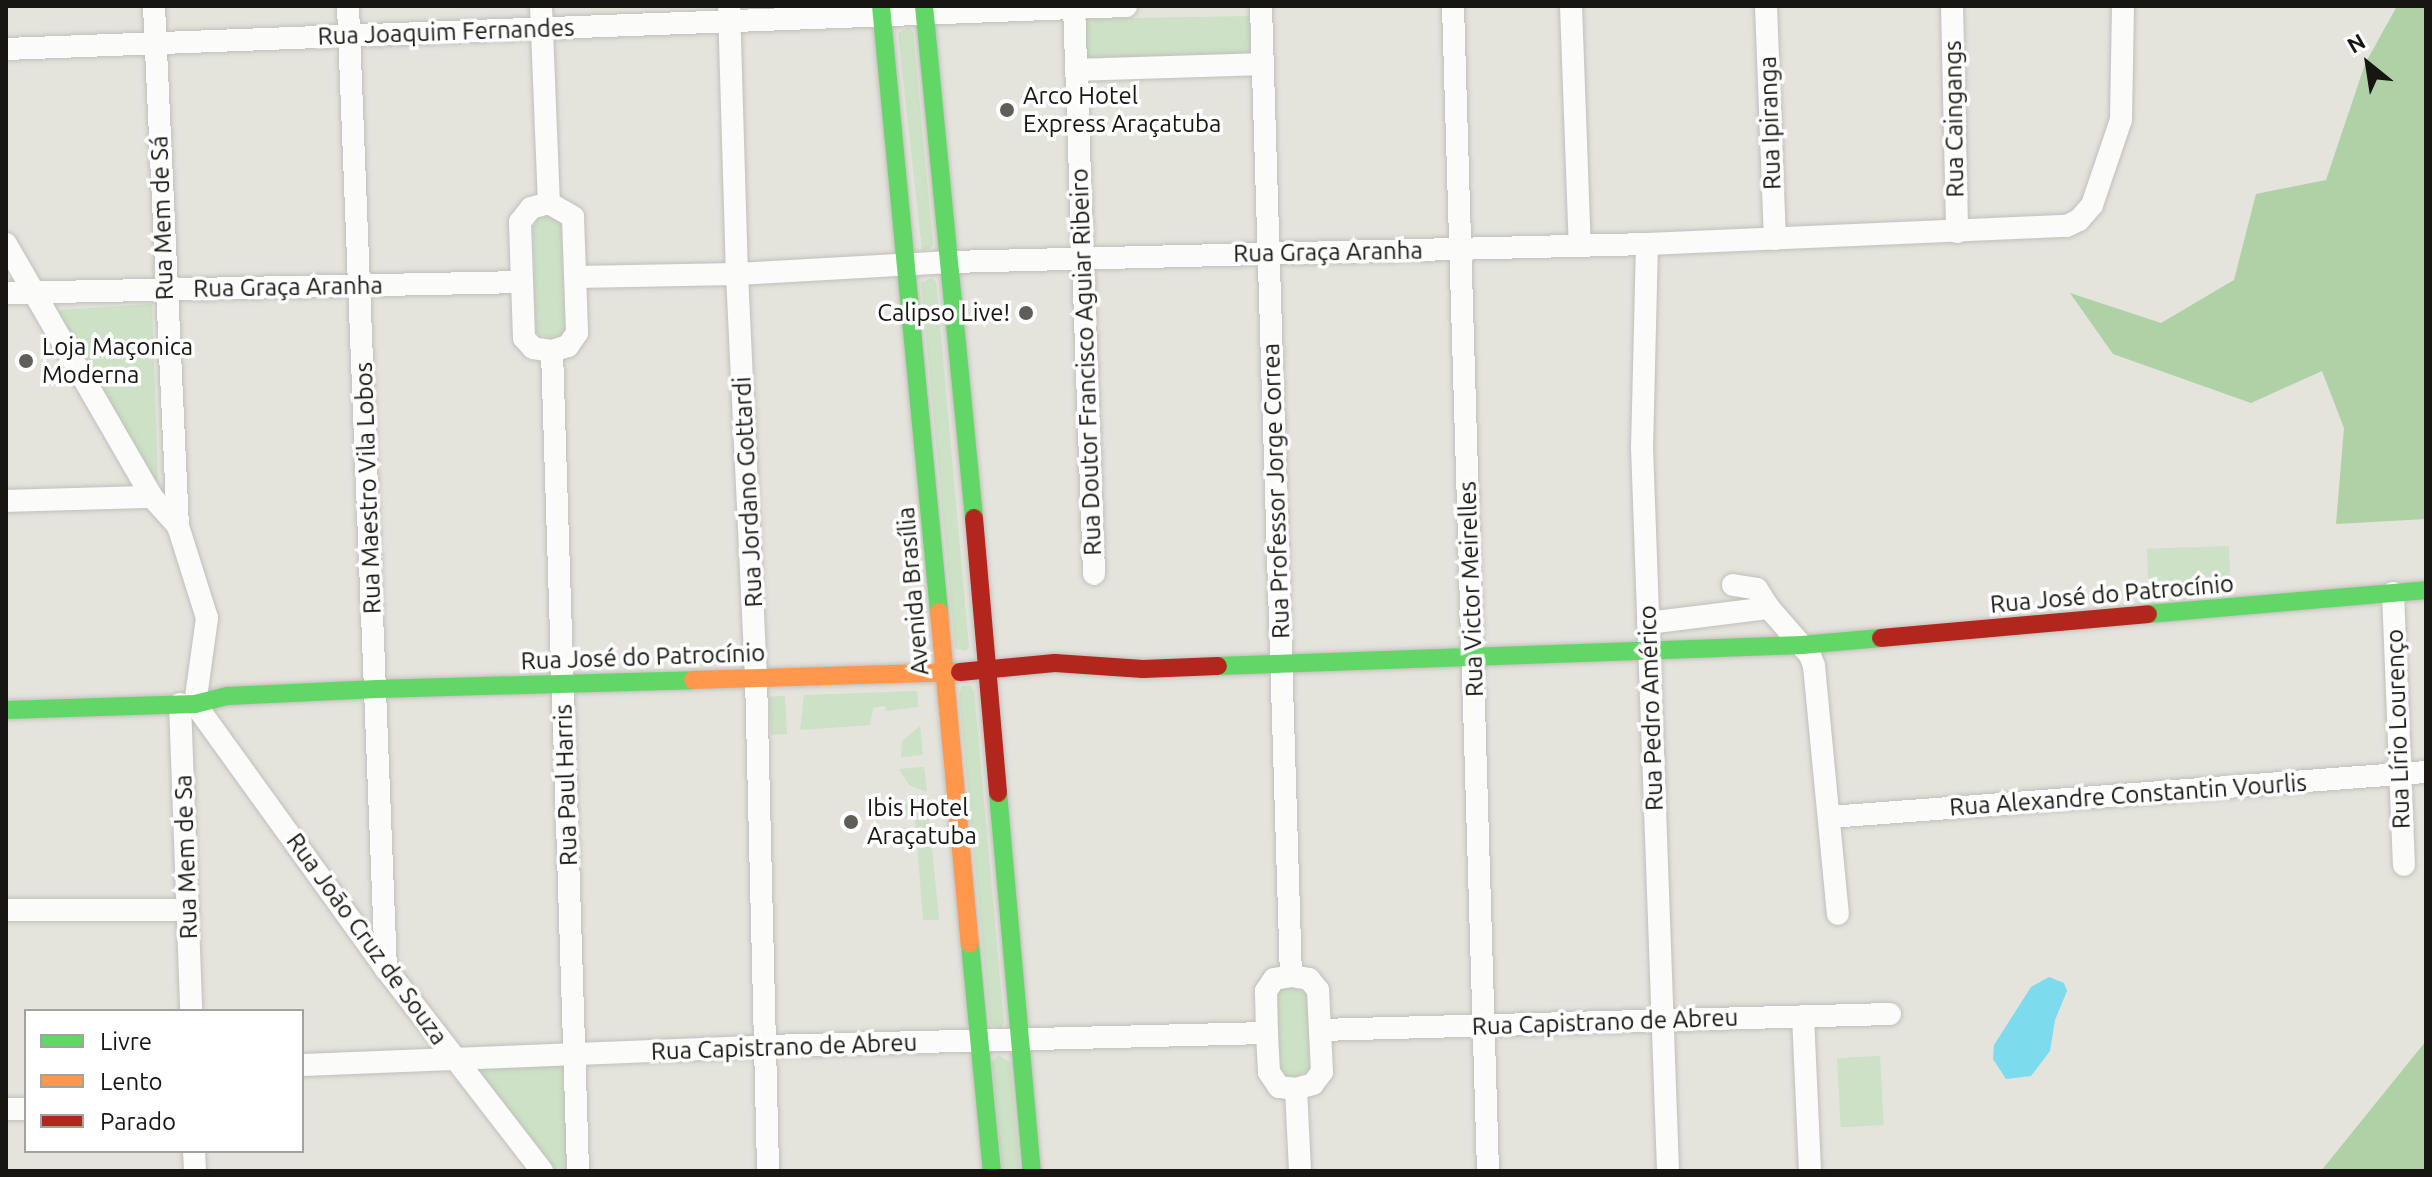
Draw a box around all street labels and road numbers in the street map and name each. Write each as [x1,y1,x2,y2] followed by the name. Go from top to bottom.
[317,13,575,51] street label: Rua Joaquim Fernandes
[1938,40,1970,198] street label: Rua Caingangs
[1753,56,1787,190] street label: Rua Ipiranga
[145,135,179,301] street label: Rua Mem de Sá
[1065,168,1107,556] street label: Rua Doutor Francisco Aguiar Ribeiro
[1233,236,1423,268] street label: Rua Graça Aranha
[193,271,383,303] street label: Rua Graça Aranha
[1256,343,1296,639] street label: Rua Professor Jorge Correa
[349,362,387,614] street label: Rua Maestro Vila Lobos
[728,376,768,608] street label: Rua Jordano Gottardi
[1453,481,1489,697] street label: Rua Victor Meirelles
[891,506,935,676] street label: Avenida Brasília
[1989,569,2235,619] street label: Rua José do Patrocínio
[1633,605,1669,811] street label: Rua Pedro Américo
[2380,629,2416,829] street label: Rua Lírio Lourenço
[520,638,766,676] street label: Rua José do Patrocínio
[549,704,583,866] street label: Rua Paul Harris
[1948,768,2308,822] street label: Rua Alexandre Constantin Vourlis
[169,774,203,940] street label: Rua Mem de Sa
[280,828,454,1050] street label: Rua João Cruz de Souza
[1471,1003,1739,1041] street label: Rua Capistrano de Abreu
[650,1028,918,1066] street label: Rua Capistrano de Abreu

